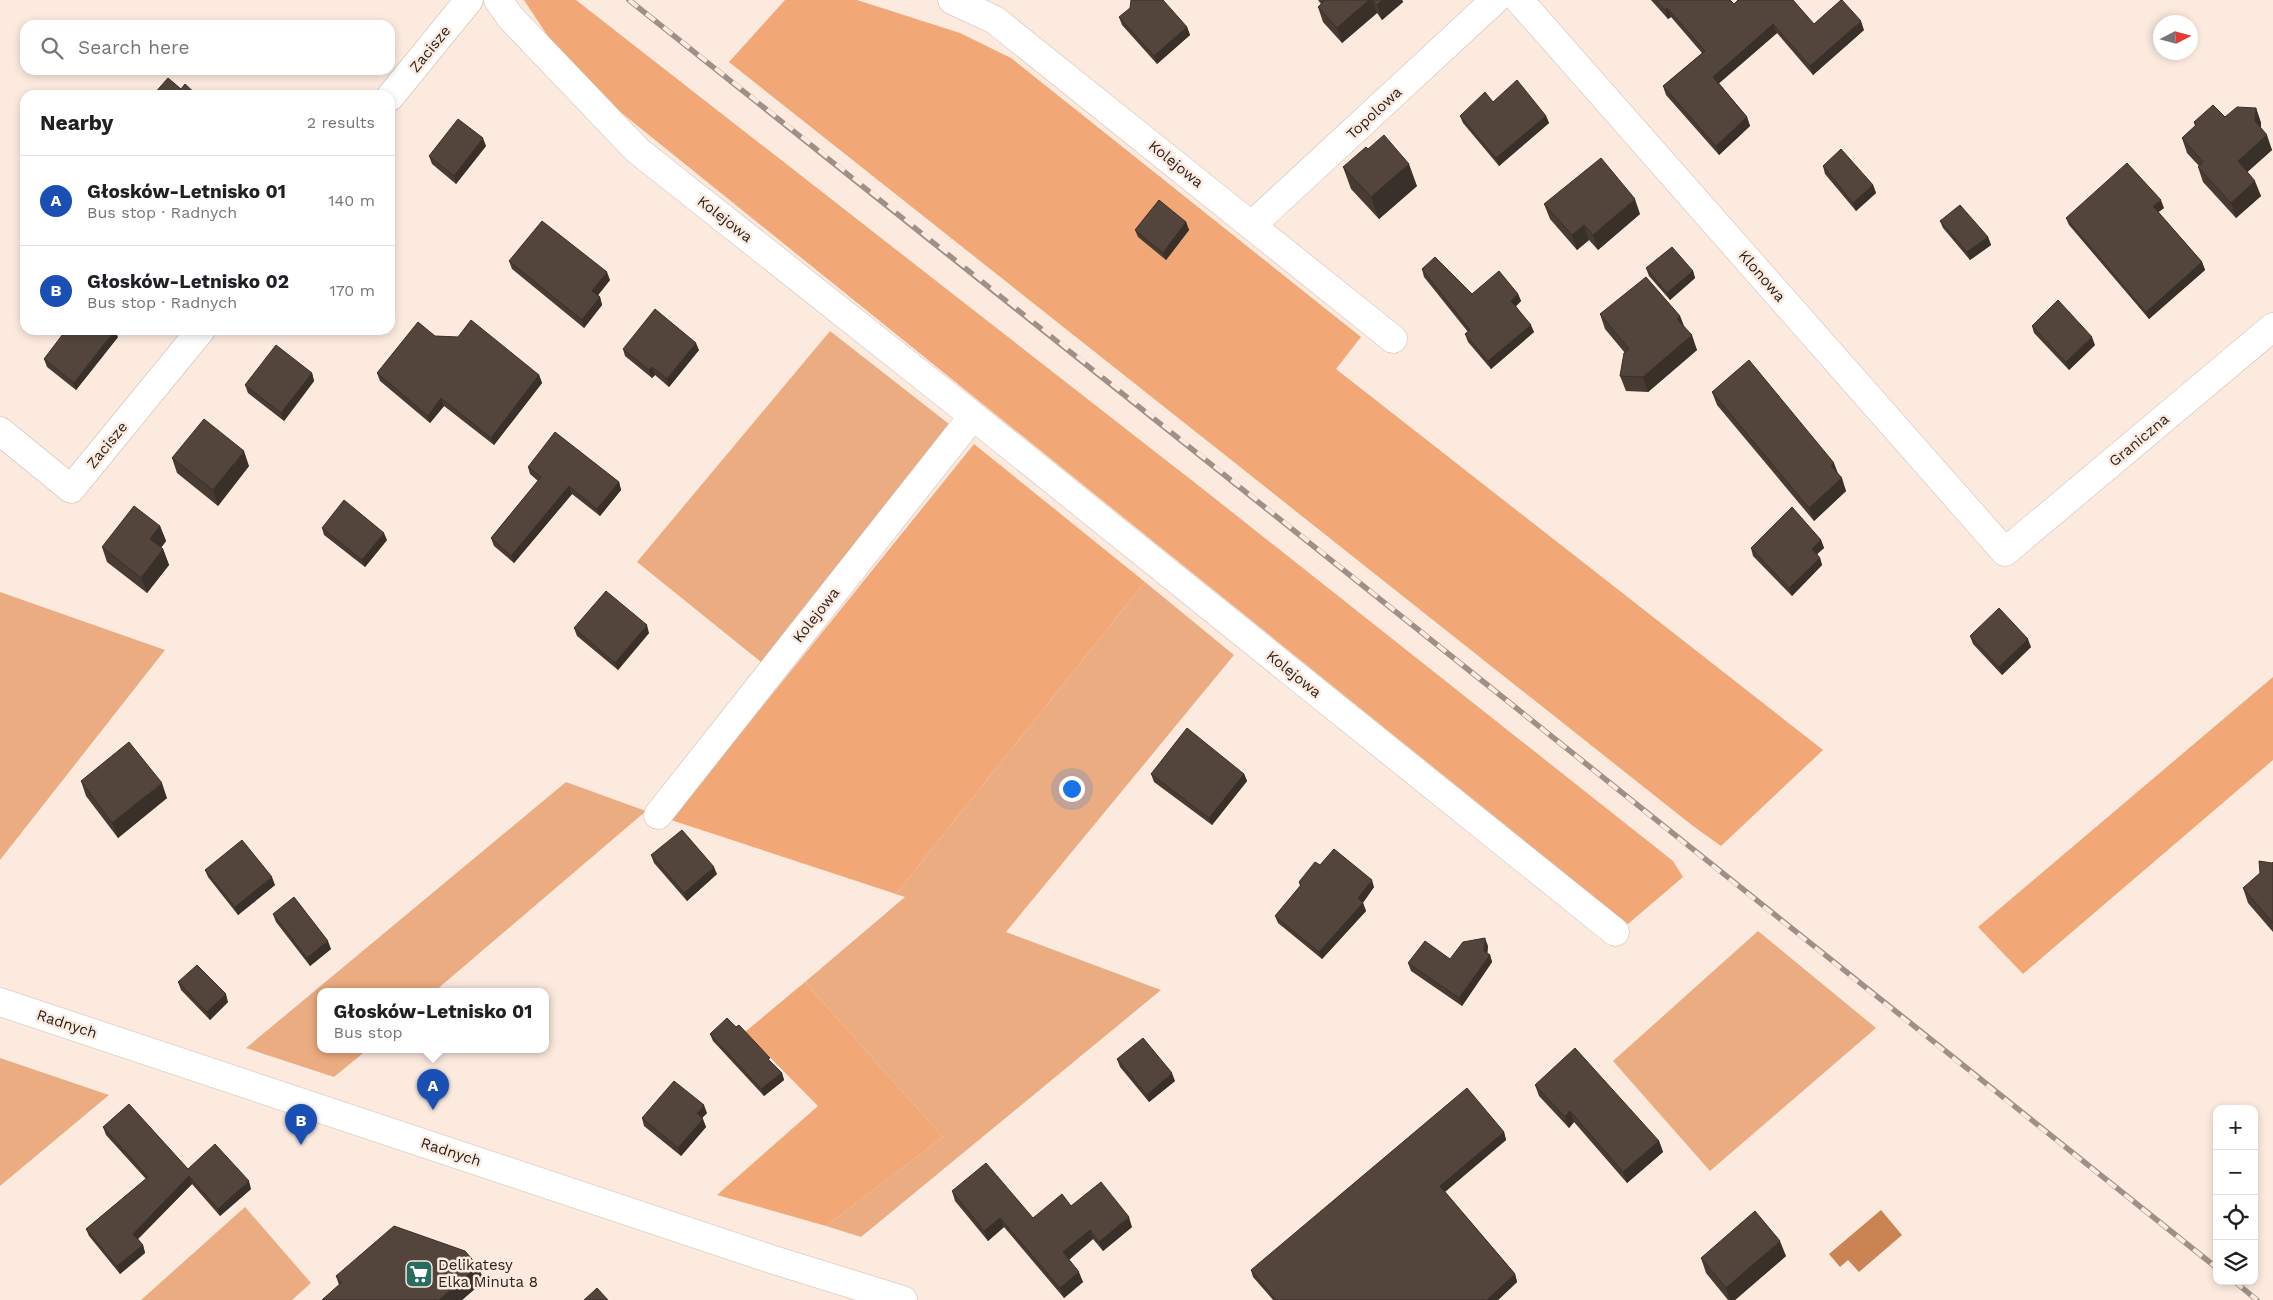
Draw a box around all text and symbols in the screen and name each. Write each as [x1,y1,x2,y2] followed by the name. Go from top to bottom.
[2153,15,2198,60] north arrow
[20,20,395,75] search box
[406,22,454,76] street label: Zacisze
[38,34,66,62] icon: search
[78,36,189,59] text: Search here
[1343,83,1406,143] street label: Topolowa
[40,110,113,135] text: Nearby
[307,113,375,132] text: 2 results
[1145,137,1207,192] street label: Kolejowa
[87,180,286,203] text: Głosków-Letnisko 01
[51,191,61,210] text: A
[328,191,375,210] text: 140 m
[694,192,757,246] street label: Kolejowa
[87,203,237,222] text: Bus stop · Radnych
[1735,247,1790,306] street label: Klonowa
[87,270,289,293] text: Głosków-Letnisko 02
[51,281,61,300] text: B
[329,281,375,300] text: 170 m
[87,293,237,312] text: Bus stop · Radnych
[2105,409,2173,470] street label: Graniczna
[83,418,131,472] street label: Zacisze
[789,583,843,646] street label: Kolejowa
[1263,647,1325,702] street label: Kolejowa
[1059,776,1085,802] your location
[317,988,549,1053] popup
[334,1000,532,1023] text: Głosków-Letnisko 01
[35,1006,99,1042] street label: Radnych
[334,1023,403,1042] text: Bus stop
[417,1069,449,1110] pin: A
[285,1104,317,1145] pin: B
[2213,1105,2258,1285] map controls
[2213,1105,2258,1150] button: +
[419,1134,483,1170] street label: Radnych
[2213,1150,2258,1195] button: −
[2213,1195,2258,1240] button: locate
[2213,1240,2258,1285] button: layers
[438,1256,538,1291] place label: Delikatesy Elka Minuta 8
[404,1259,434,1289] supermarket icon: Delikatesy Elka Minuta 8

